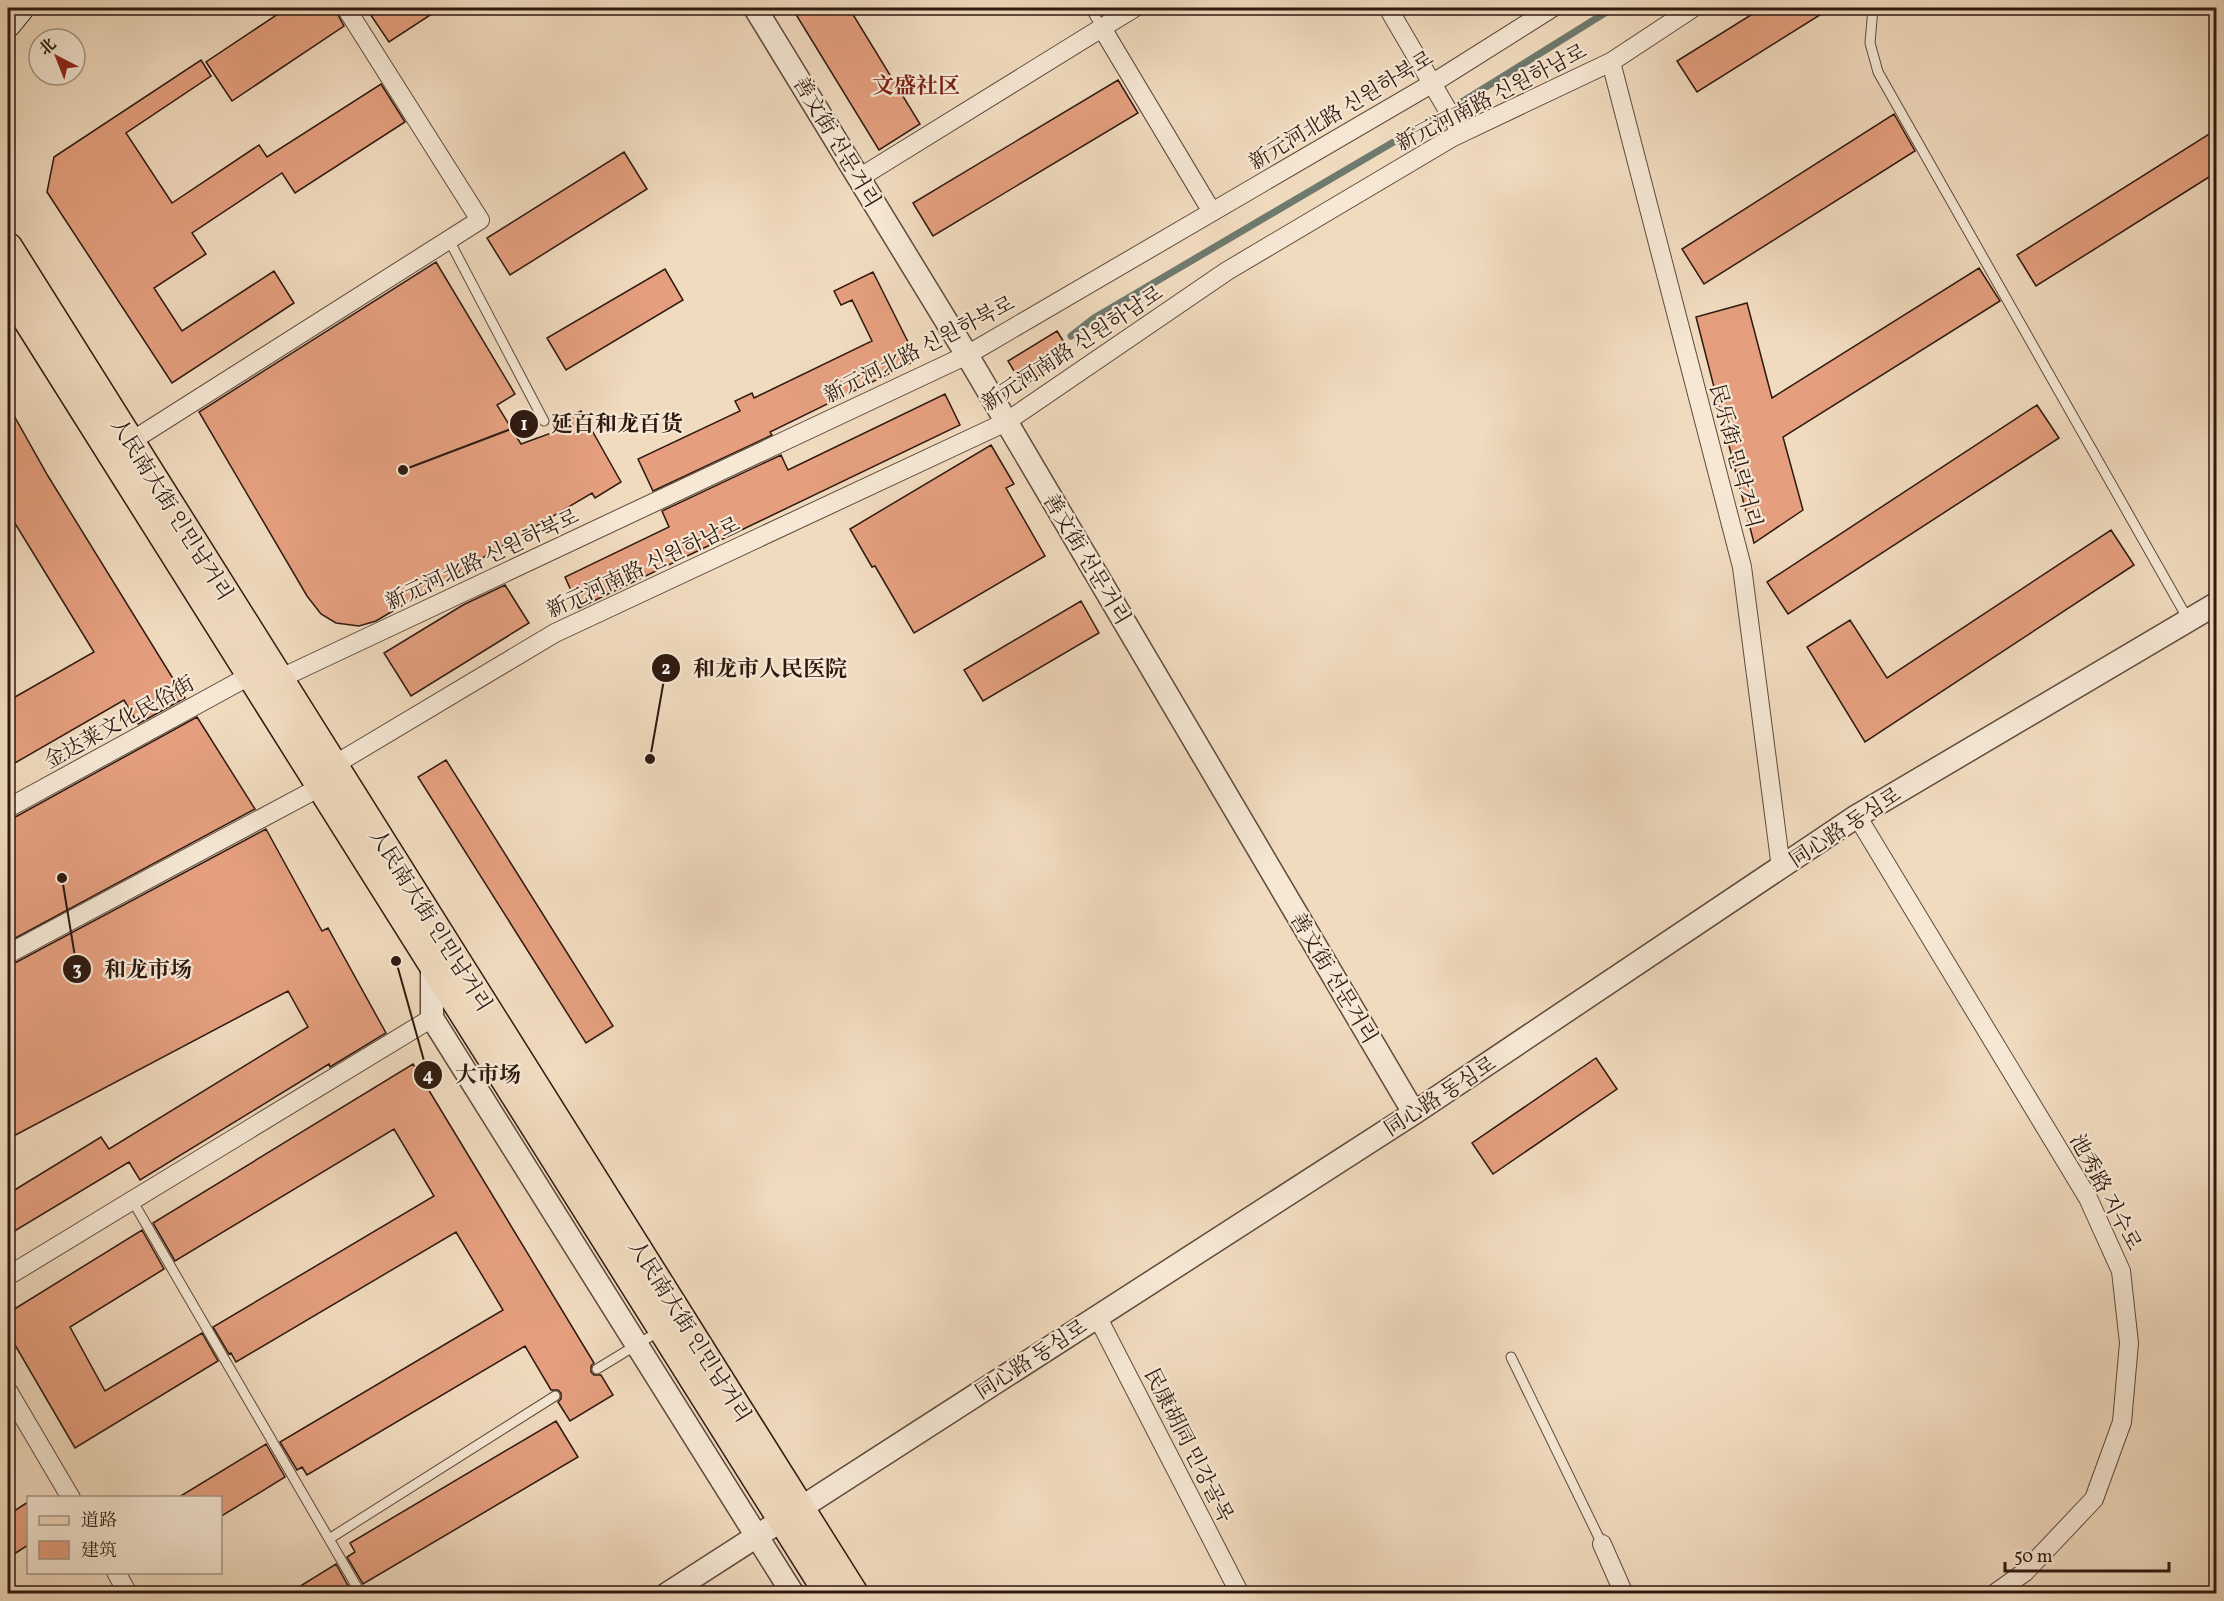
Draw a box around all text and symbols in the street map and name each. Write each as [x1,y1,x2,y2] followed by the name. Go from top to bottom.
[27,27,87,87] north arrow
[35,34,62,61] text: 北
[1391,38,1592,159] street label: 新元河南路 신원하남로
[1244,45,1440,178] street label: 新元河北路 신원하북로
[785,72,886,214] street label: 善文街 선문거리
[872,72,960,103] district label: 文盛社区
[977,280,1169,419] street label: 新元河南路 신원하남로
[819,290,1020,411] street label: 新元河北路 신원하북로
[1701,381,1768,532] street label: 民乐街 민락거리
[509,404,695,444] callout: 延百和龙百货
[551,410,683,441] text: 延百和龙百货
[103,413,239,607] street label: 人民南大街 인민남거리
[520,413,528,438] text: 1
[1035,489,1136,631] street label: 善文街 선문거리
[381,503,584,618] street label: 新元河北路 신원하북로
[542,511,745,626] street label: 新元河南路 신원하남로
[651,648,859,688] callout: 和龙市人民医院
[693,655,847,686] text: 和龙市人民医院
[661,657,671,682] text: 2
[39,670,200,777] street label: 金达莱文化民俗街
[1784,781,1907,875] street label: 同心路 동심로
[362,824,498,1018] street label: 人民南大街 인민남거리
[1282,908,1383,1050] street label: 善文街 선문거리
[62,949,204,989] callout: 和龙市场
[104,956,192,987] text: 和龙市场
[72,958,82,983] text: 3
[1379,1050,1502,1144] street label: 同心路 동심로
[413,1055,533,1095] callout: 大市场
[455,1061,521,1092] text: 大市场
[423,1064,434,1089] text: 4
[2062,1129,2148,1256] street label: 池秀路 지수로
[621,1235,757,1429] street label: 人民南大街 인민남거리
[970,1313,1093,1407] street label: 同心路 동심로
[1136,1364,1239,1528] street label: 民康胡同 민강골목
[27,1496,222,1574] legend
[81,1509,117,1534] text: 道路
[2005,1535,2168,1573] scale bar
[81,1539,117,1564] text: 建筑
[2014,1545,2053,1570] text: 50 m

